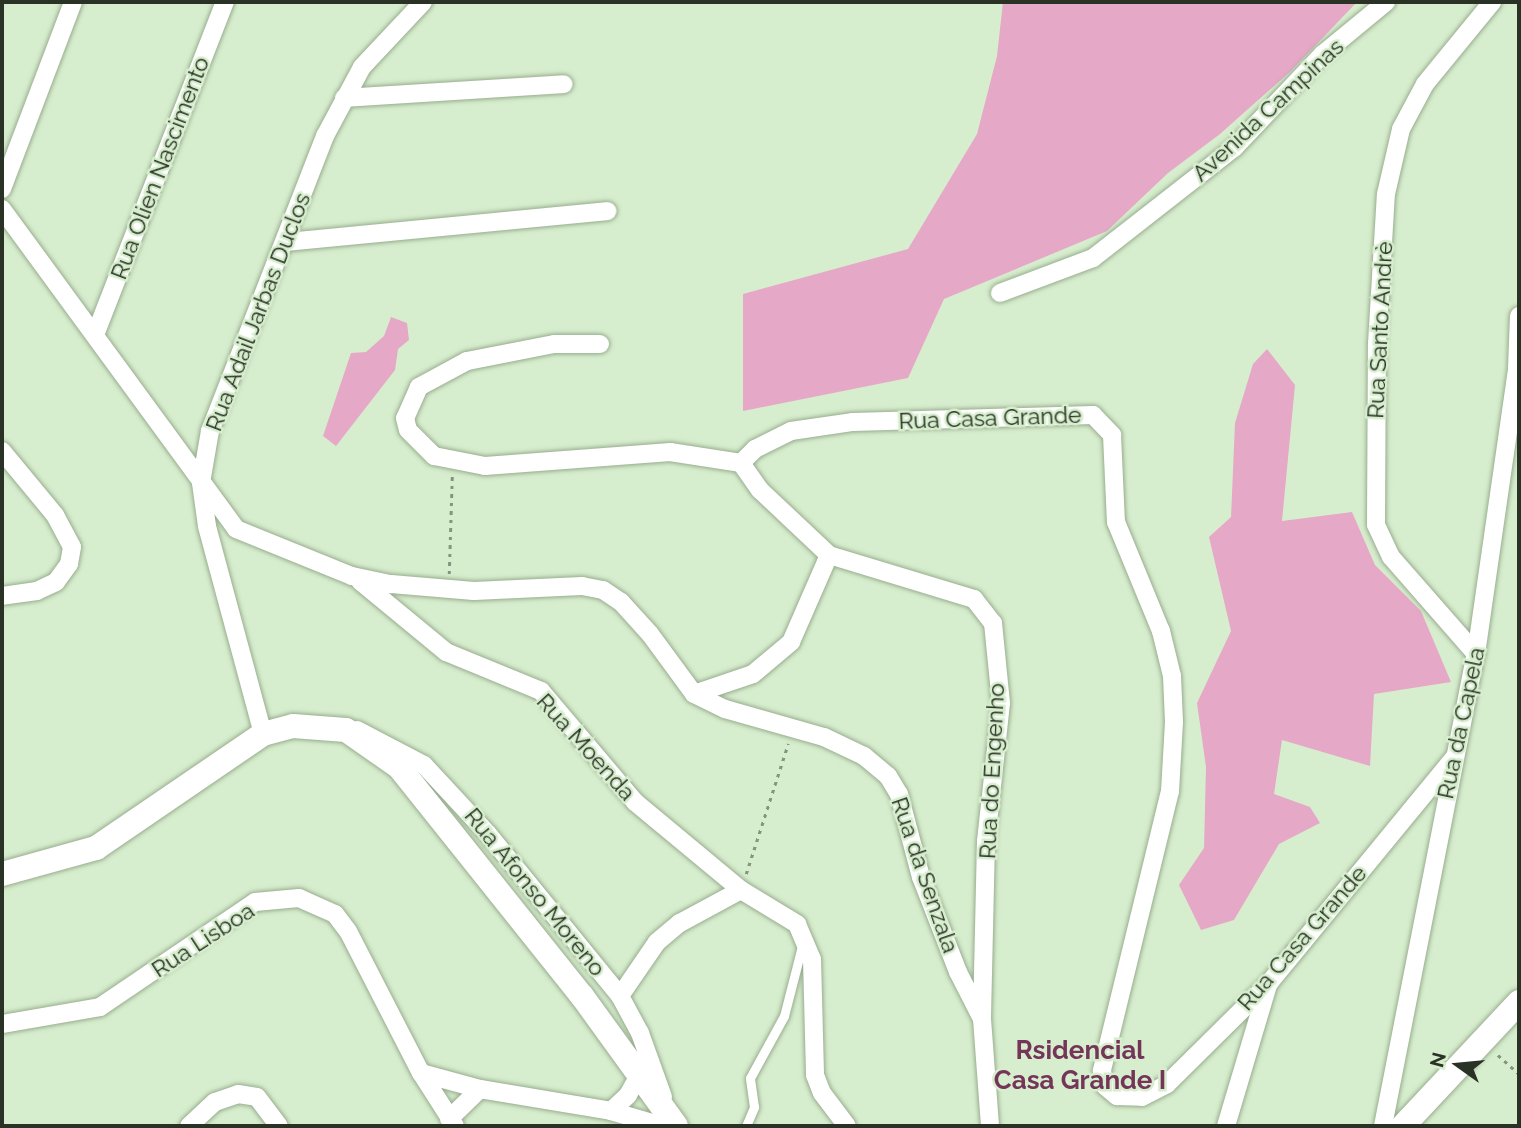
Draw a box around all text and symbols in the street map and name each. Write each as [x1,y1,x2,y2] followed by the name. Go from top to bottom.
[1187,33,1349,187] street label: Avenida Campinas
[105,53,215,283] street label: Rua Olien Nascimento
[199,188,317,436] street label: Rua Adail Jarbas Duclos
[1362,240,1398,420] street label: Rua Santo Andrè
[898,401,1082,435] street label: Rua Casa Grande
[1431,645,1491,801] street label: Rua da Capela
[974,682,1010,860] street label: Rua do Engenho
[531,688,641,806] street label: Rua Moenda
[885,793,965,957] street label: Rua da Senzala
[459,802,611,982] street label: Rua Afonso Moreno
[1232,860,1372,1016] street label: Rua Casa Grande
[146,897,260,983] street label: Rua Lisboa
[1423,1030,1493,1100] north arrow
[994,1035,1166,1096] district label: Rsidencial Casa Grande I
[1425,1050,1450,1069] text: N

